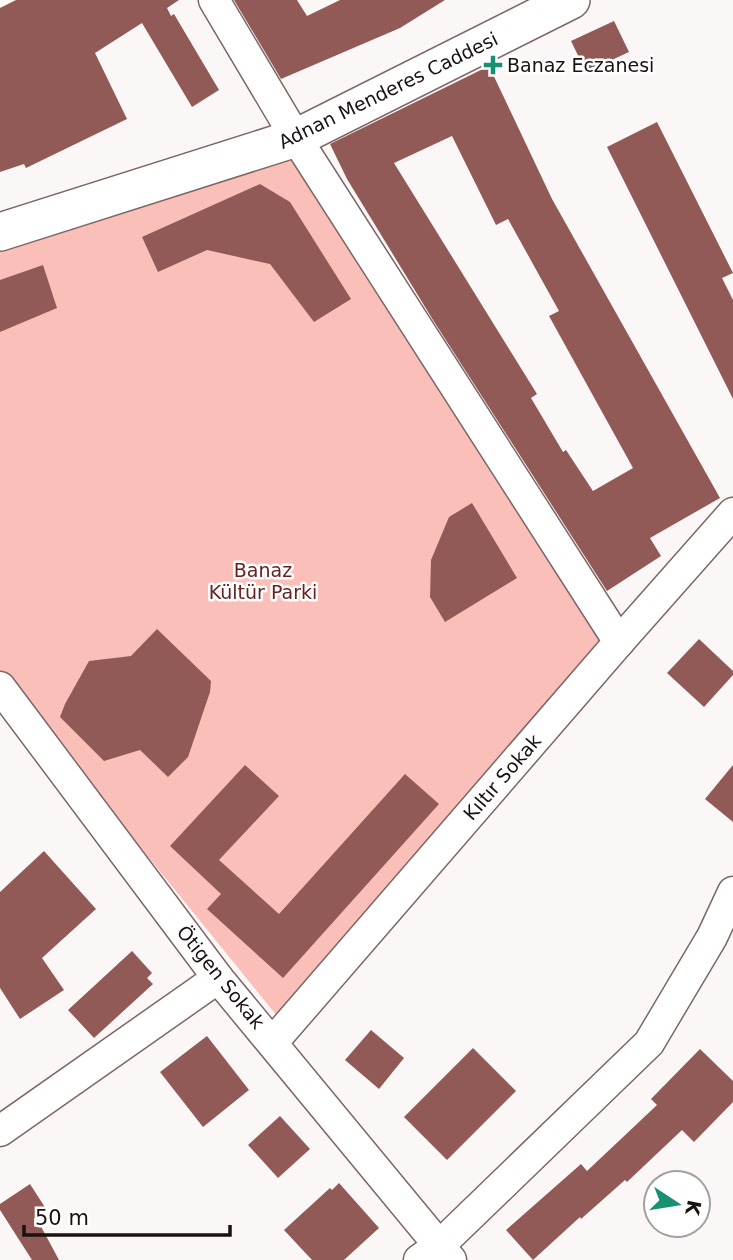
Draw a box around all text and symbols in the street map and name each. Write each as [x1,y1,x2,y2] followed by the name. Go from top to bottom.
[275,27,501,153] street label: Adnan Menderes Caddesi
[507,54,654,76] place label: Banaz Eczanesi
[485,57,501,73] marker: Banaz Eczanesi
[209,559,317,603] park label: Banaz Kültür Parki
[459,730,545,824] street label: Kıltır Sokak
[173,921,269,1033] street label: Ötigen Sokak
[642,1169,712,1239] north arrow
[24,1194,231,1238] scale bar
[681,1198,706,1218] text: K
[35,1206,89,1230] text: 50 m

